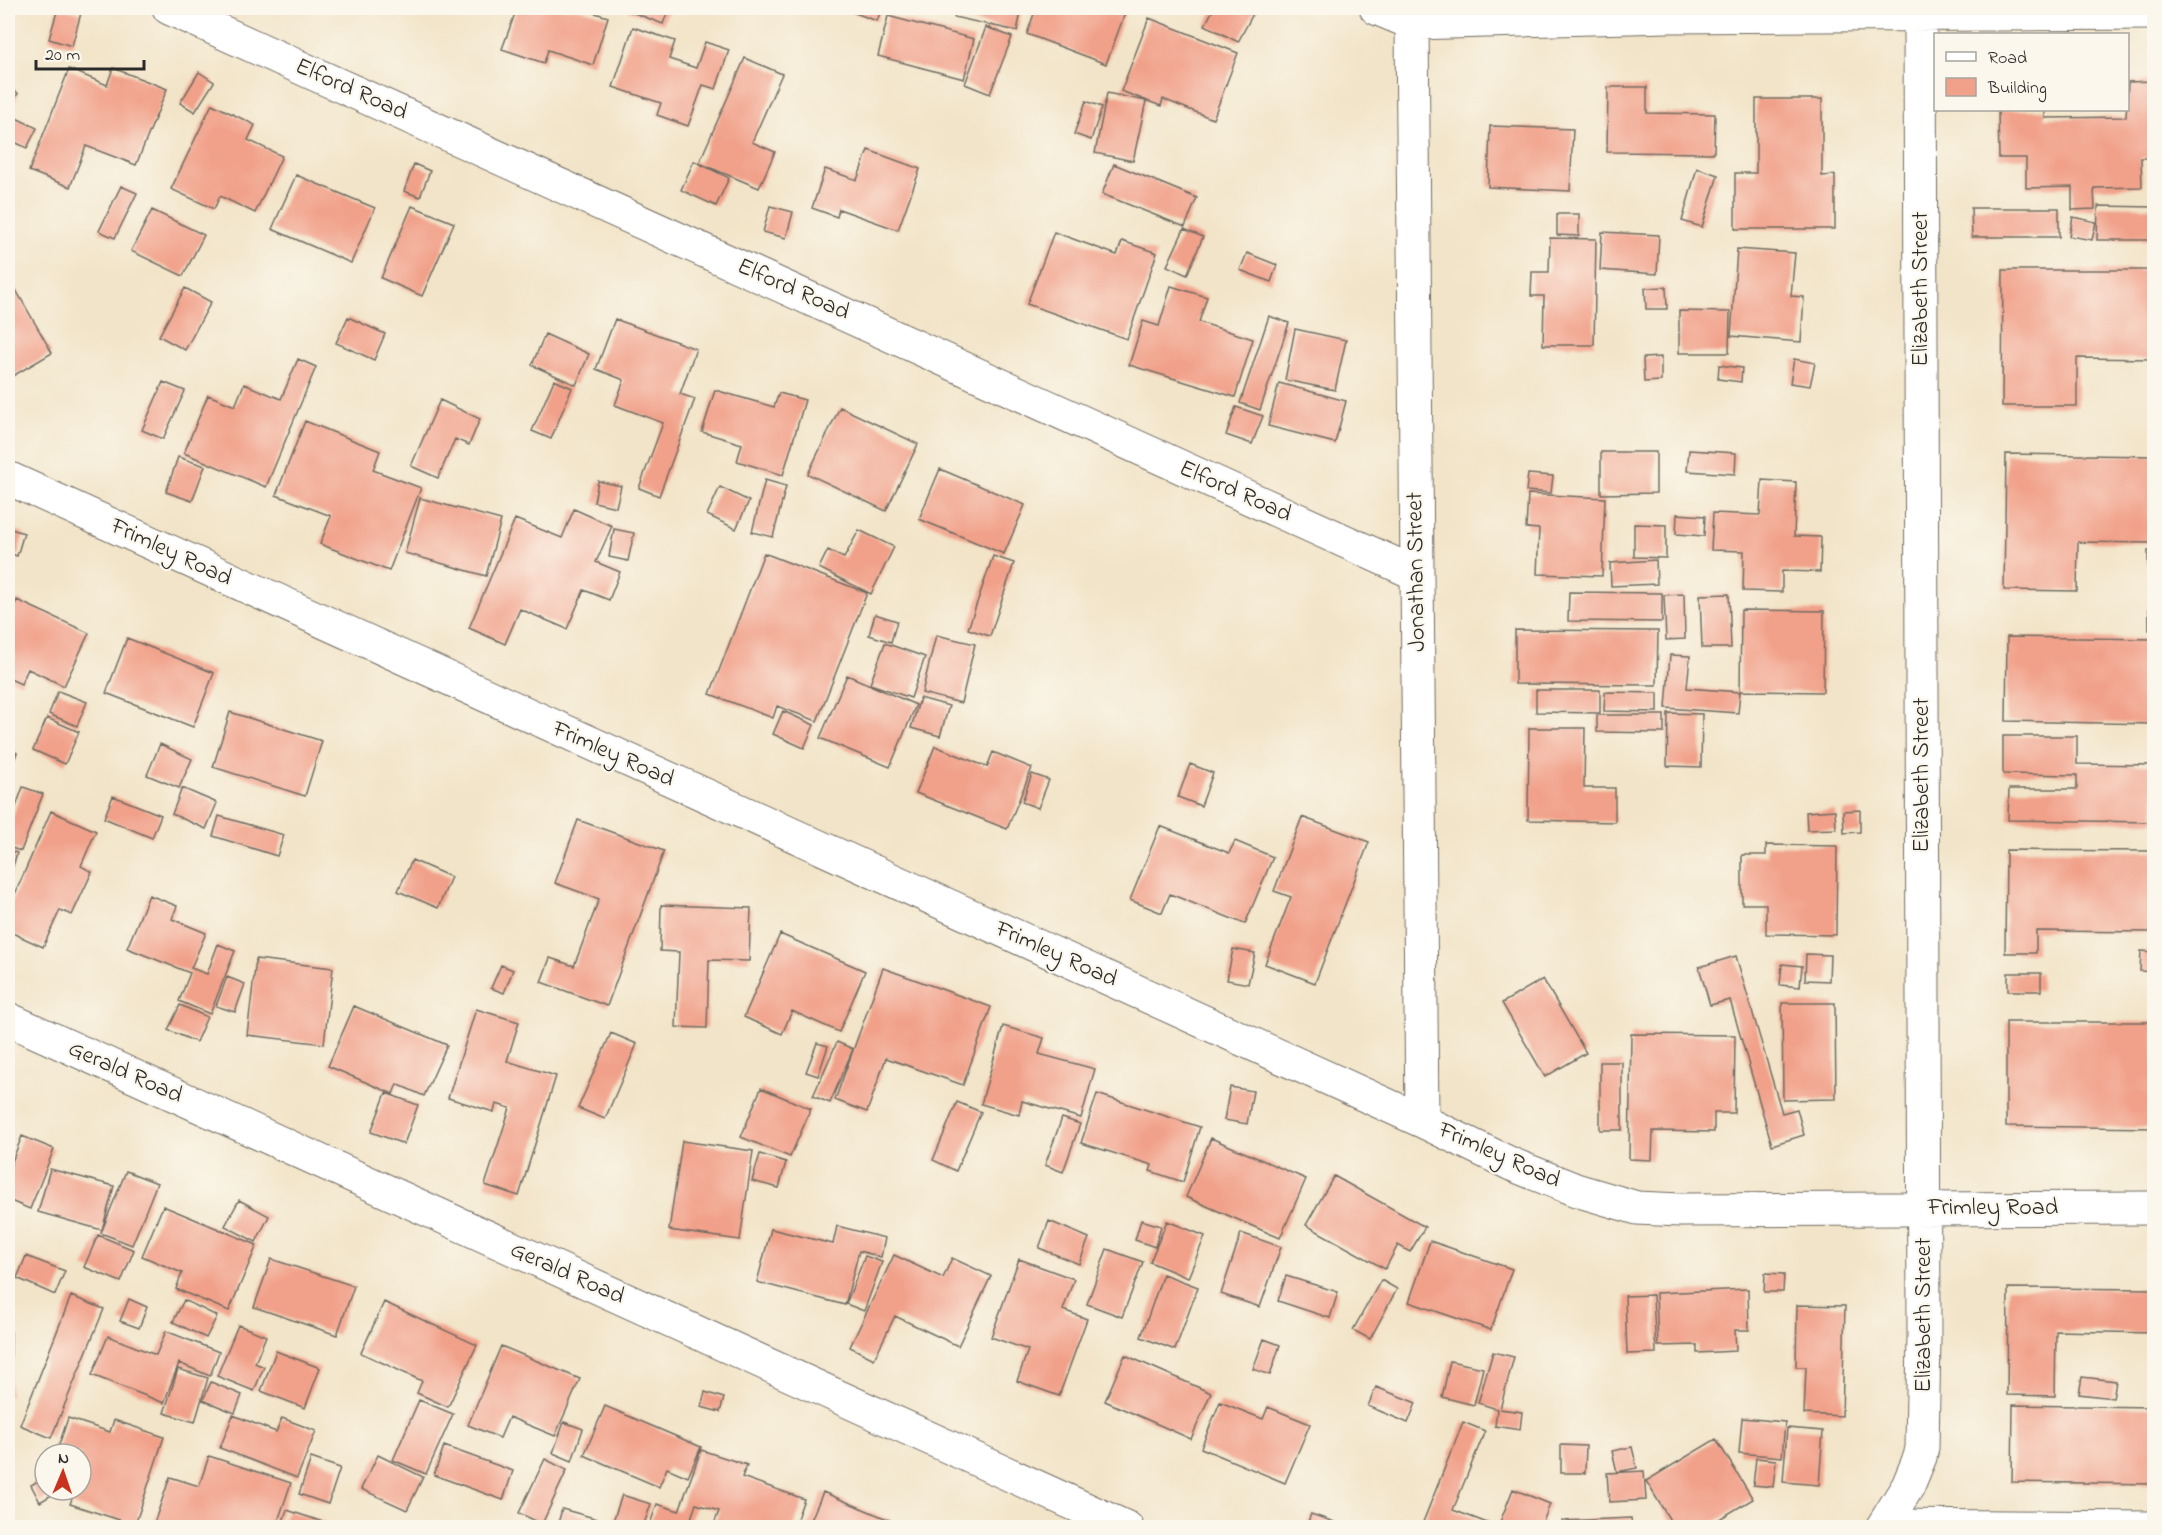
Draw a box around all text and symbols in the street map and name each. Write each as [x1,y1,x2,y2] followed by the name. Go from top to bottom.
[36,33,144,71] scale bar
[1934,33,2129,111] legend
[45,43,80,69] text: 20 m
[1988,46,2027,72] text: Road
[289,50,413,131] street label: Elford Road
[1987,76,2047,103] text: Building
[1904,211,1939,367] street label: Elizabeth Street
[731,250,855,331] street label: Elford Road
[1173,452,1297,533] street label: Elford Road
[1398,492,1436,652] street label: Jonathan Street
[103,509,238,598] street label: Frimley Road
[1905,697,1940,853] street label: Elizabeth Street
[545,712,680,799] street label: Frimley Road
[988,912,1123,999] street label: Frimley Road
[62,1032,188,1114] street label: Gerald Road
[1431,1113,1566,1200] street label: Frimley Road
[1927,1191,2059,1227] street label: Frimley Road
[504,1233,630,1315] street label: Gerald Road
[1907,1237,1942,1393] street label: Elizabeth Street
[33,1442,93,1502] north arrow
[58,1447,69,1471] text: N

